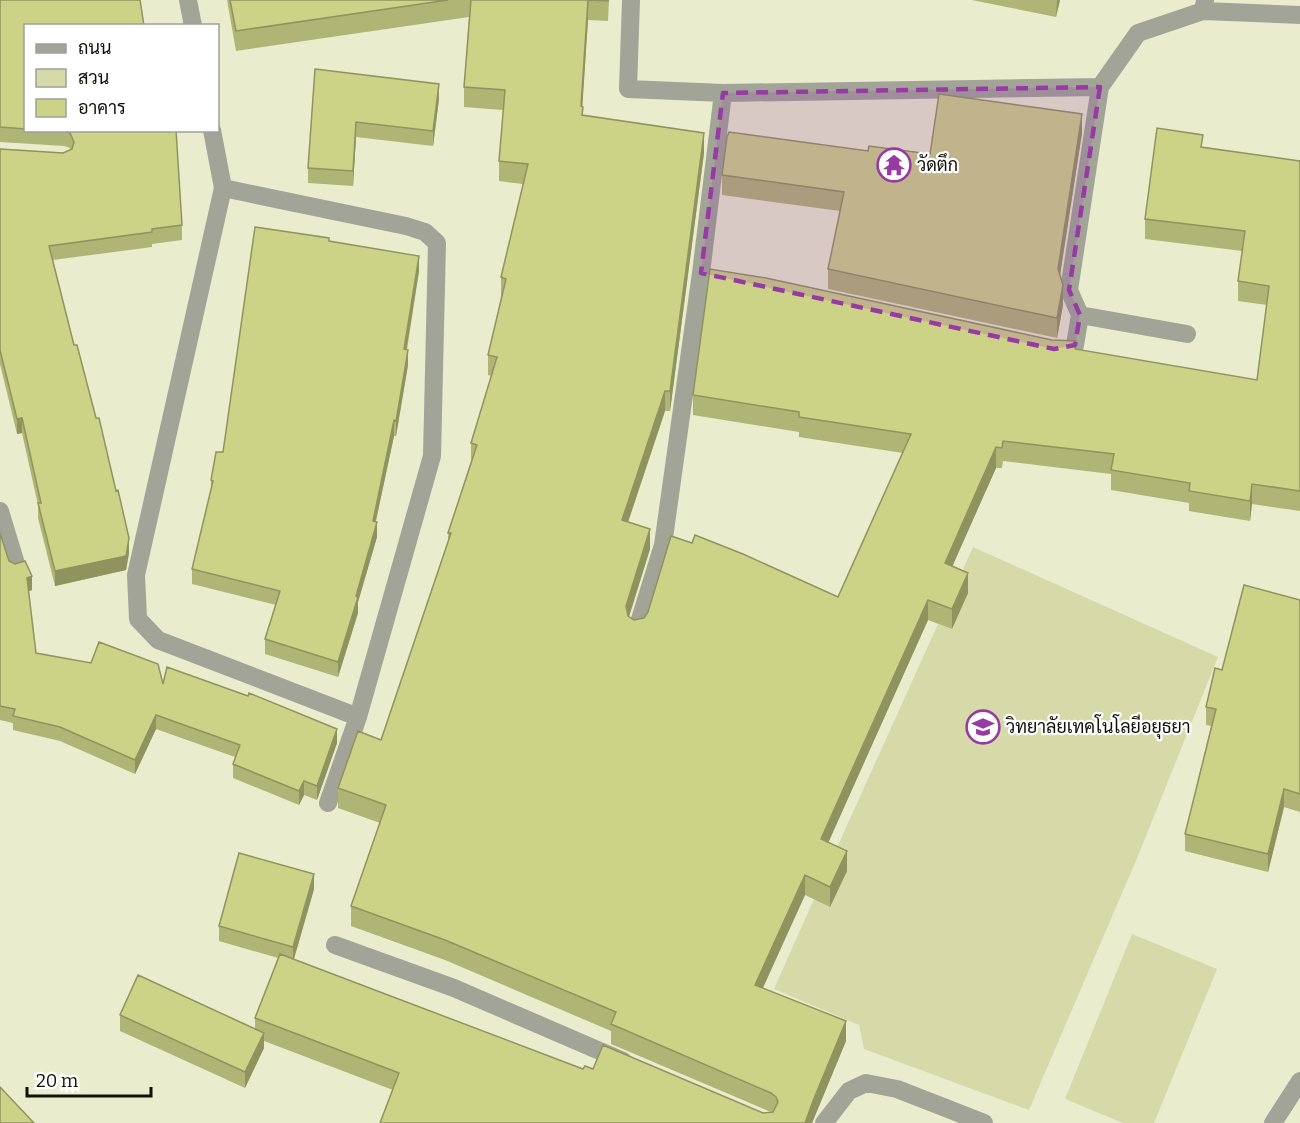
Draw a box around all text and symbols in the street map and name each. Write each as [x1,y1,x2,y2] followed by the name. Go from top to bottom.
[24,24,219,132] legend
[78,37,111,59] text: ถนน
[78,67,109,89] text: สวน
[78,97,126,119] text: อาคาร
[876,147,912,183] temple icon: วัดตึก
[917,153,958,176] place label: วัดตึก
[965,709,1001,745] school or university icon: วิทยาลัยเทคโนโลยีอยุธยา
[1005,714,1191,739] place label: วิทยาลัยเทคโนโลยีอยุธยา
[27,1060,152,1098] scale bar
[36,1070,78,1092] text: 20 m

